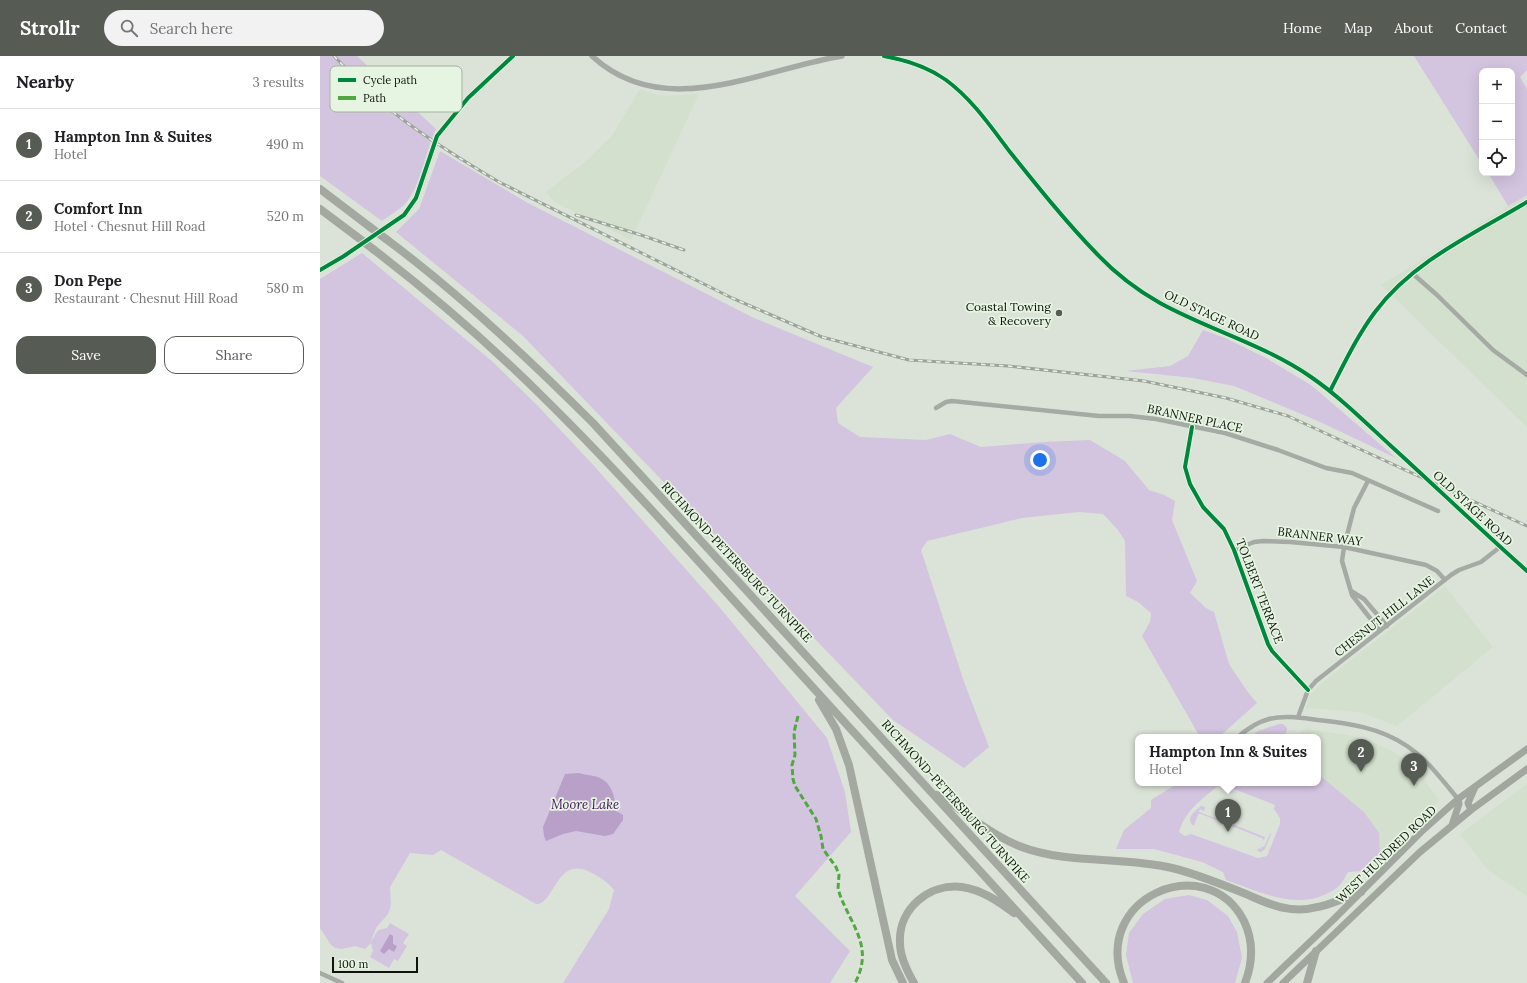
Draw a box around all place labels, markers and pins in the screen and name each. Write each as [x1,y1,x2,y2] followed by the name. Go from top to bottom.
[966,299,1052,328] place label: Coastal Towing & Recovery
[1054,308,1064,318] marker: Coastal Towing & Recovery
[1348,739,1374,772] pin: 2
[1401,753,1427,786] pin: 3
[1215,799,1241,832] pin: 1

